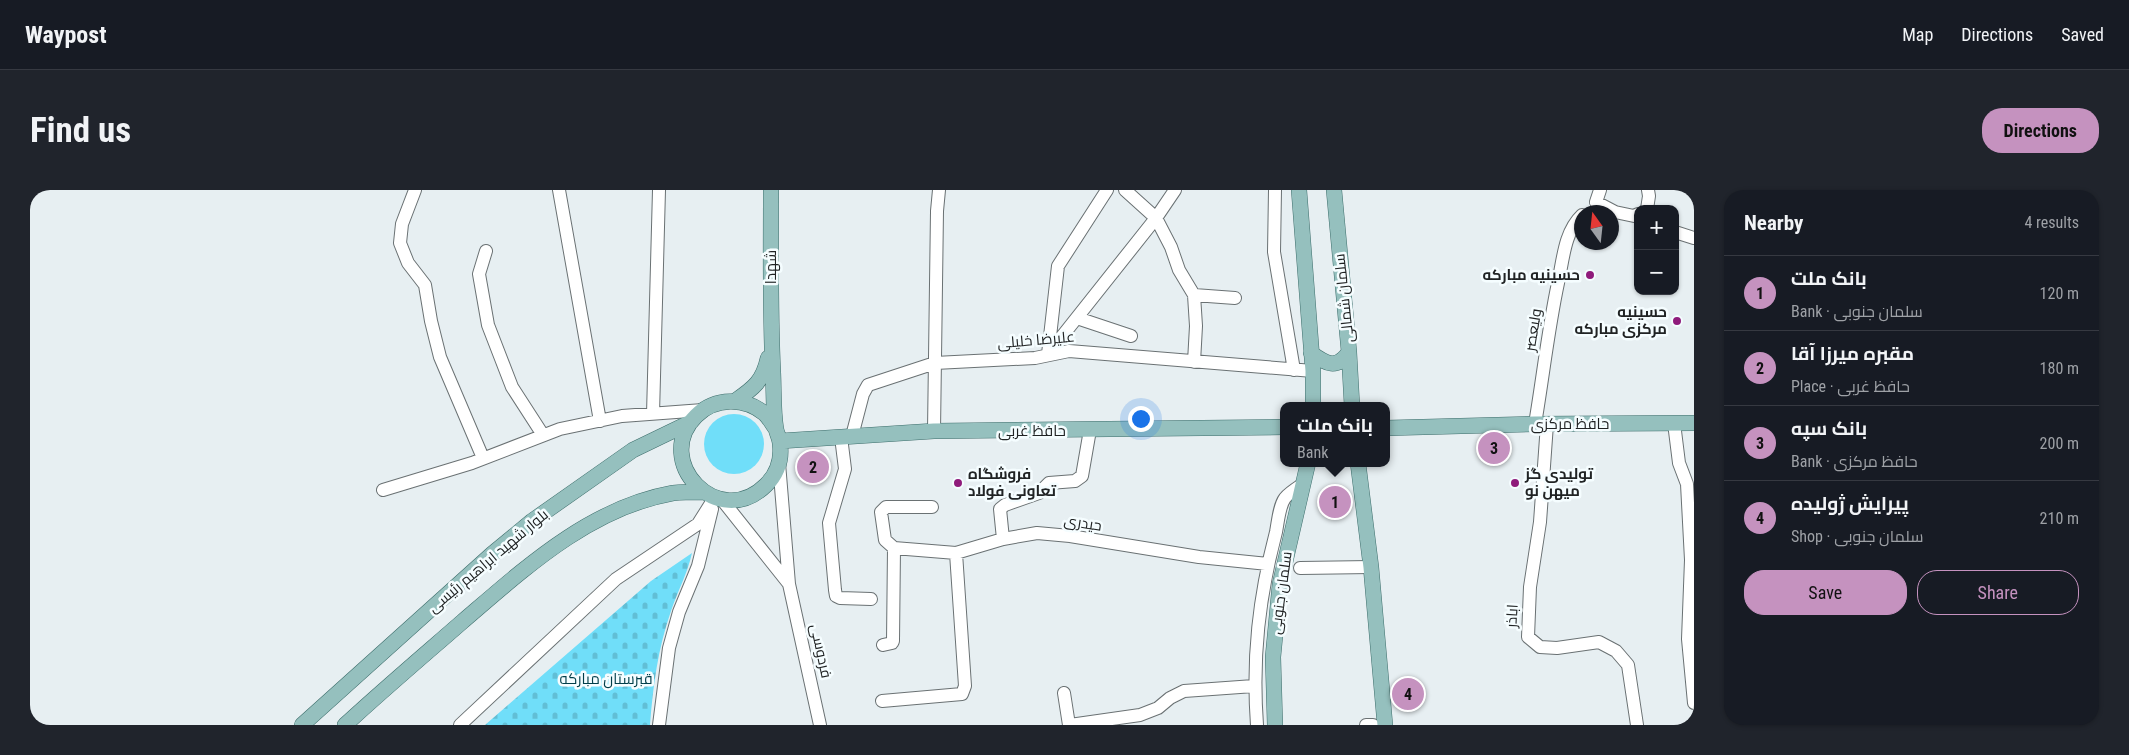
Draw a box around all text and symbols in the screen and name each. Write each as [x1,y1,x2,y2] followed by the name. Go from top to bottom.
[25,21,107,49] text: Waypost
[1902,24,1933,45] text: Map
[1961,24,2033,45] text: Directions
[2061,24,2104,45] text: Saved
[1982,108,2099,153] button: Directions
[30,110,131,151] text: Find us
[1574,205,1619,250] north arrow
[1634,205,1679,295] map controls
[1634,205,1679,250] button: +
[1744,211,1803,235] text: Nearby
[2024,213,2079,232] text: 4 results
[762,250,781,284] street label: شهدا
[1634,250,1679,295] button: −
[1330,253,1359,343] street label: سلمان شمالی
[1483,266,1580,284] place label: حسینیه مبارکه
[1791,267,1867,290] text: بانک ملت
[1584,269,1596,281] marker: حسینیه مبارکه
[1756,284,1764,303] text: 1
[2040,284,2079,303] text: 120 m
[1791,302,1923,321] text: Bank · سلمان جنوبی
[1574,303,1667,338] place label: حسینیه مرکزی مبارکه
[1521,307,1545,354] street label: ولیعصر
[1671,315,1683,327] marker: حسینیه مرکزی مبارکه
[996,328,1076,353] street label: علیرضا خلیلی
[1791,342,1914,365] text: مقبره میرزا آقا
[1756,359,1764,378] text: 2
[2040,359,2079,378] text: 180 m
[1791,377,1910,396] text: Place · حافظ غربی
[1280,402,1390,467] popup
[1128,406,1154,432] your location
[1297,414,1373,437] text: بانک ملت
[1531,415,1609,434] street label: حافظ مرکزی
[1791,417,1867,440] text: بانک سپه
[998,422,1066,441] street label: حافظ غربی
[1478,429,1510,467] pin: 3
[1756,434,1764,453] text: 3
[2040,434,2079,453] text: 200 m
[1297,443,1328,462] text: Bank
[797,448,829,486] pin: 2
[1791,452,1918,471] text: Bank · حافظ مرکزی
[968,465,1057,500] place label: فروشگاه تعاونی فولاد
[1524,465,1594,500] place label: تولیدی گز میهن نو
[952,477,964,489] marker: فروشگاه تعاونی فولاد
[1509,477,1521,489] marker: تولیدی گز میهن نو
[1319,483,1351,521] pin: 1
[1791,492,1909,515] text: پیرایش ژولیده
[424,505,553,617] street label: بلوار شهید ابراهیم رئیسی
[1756,509,1764,528] text: 4
[2040,509,2079,528] text: 210 m
[1063,511,1103,536] street label: حیدری
[1791,527,1923,546] text: Shop · سلمان جنوبی
[1266,550,1297,636] street label: سلمان جنوبی
[1744,570,1907,615] button: Save
[1917,570,2079,615] button: Share
[1502,604,1522,629] street label: اباذر
[806,622,835,680] street label: فردوسی
[559,670,653,689] park label: قبرستان مبارکه
[1392,675,1424,713] pin: 4

